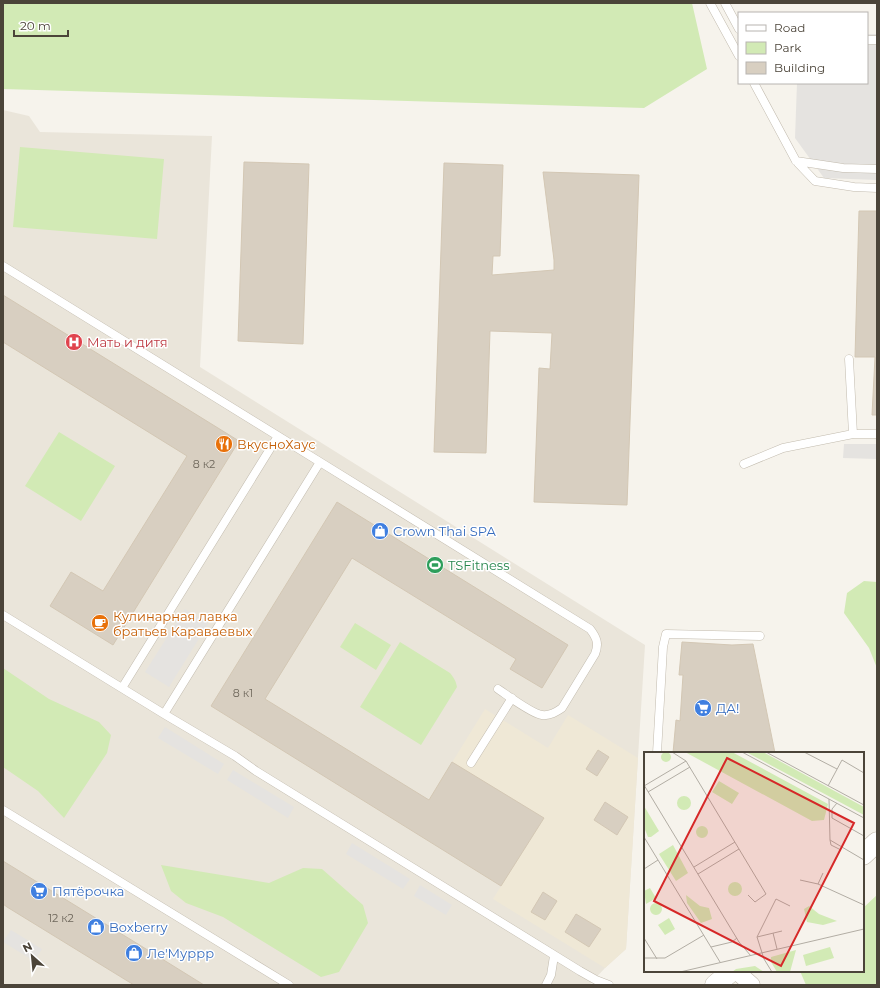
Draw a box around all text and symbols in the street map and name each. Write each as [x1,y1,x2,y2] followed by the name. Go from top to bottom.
[14,12,68,38] scale bar
[738,12,868,84] legend
[20,18,51,33] text: 20 m
[774,20,805,35] text: Road
[774,40,802,55] text: Park
[774,60,825,75] text: Building
[64,332,84,352] hospital icon: Мать и дитя
[87,334,168,350] place label: Мать и дитя
[214,434,234,454] restaurant icon: ВкусноХаус
[237,436,316,452] place label: ВкусноХаус
[193,457,215,471] house number: 8 к2
[370,521,390,541] shop icon: Crown Thai SPA
[393,523,496,539] place label: Crown Thai SPA
[425,555,445,575] sports icon: TSFitness
[448,557,510,573] place label: TSFitness
[113,608,252,639] place label: Кулинарная лавка братьев Караваевых
[90,613,110,633] cafe icon: Кулинарная лавка братьев Караваевых
[233,686,253,700] house number: 8 к1
[693,698,713,718] supermarket icon: ДА!
[716,700,739,716] place label: ДА!
[644,752,864,972] inset map
[29,881,49,901] supermarket icon: Пятёрочка
[52,883,124,899] place label: Пятёрочка
[48,911,74,925] house number: 12 к2
[86,917,106,937] shop icon: Boxberry
[109,919,169,935] place label: Boxberry
[12,936,52,976] north arrow
[20,939,35,955] text: N
[124,943,144,963] shop icon: Ле'Муррр
[147,945,214,961] place label: Ле'Муррр

